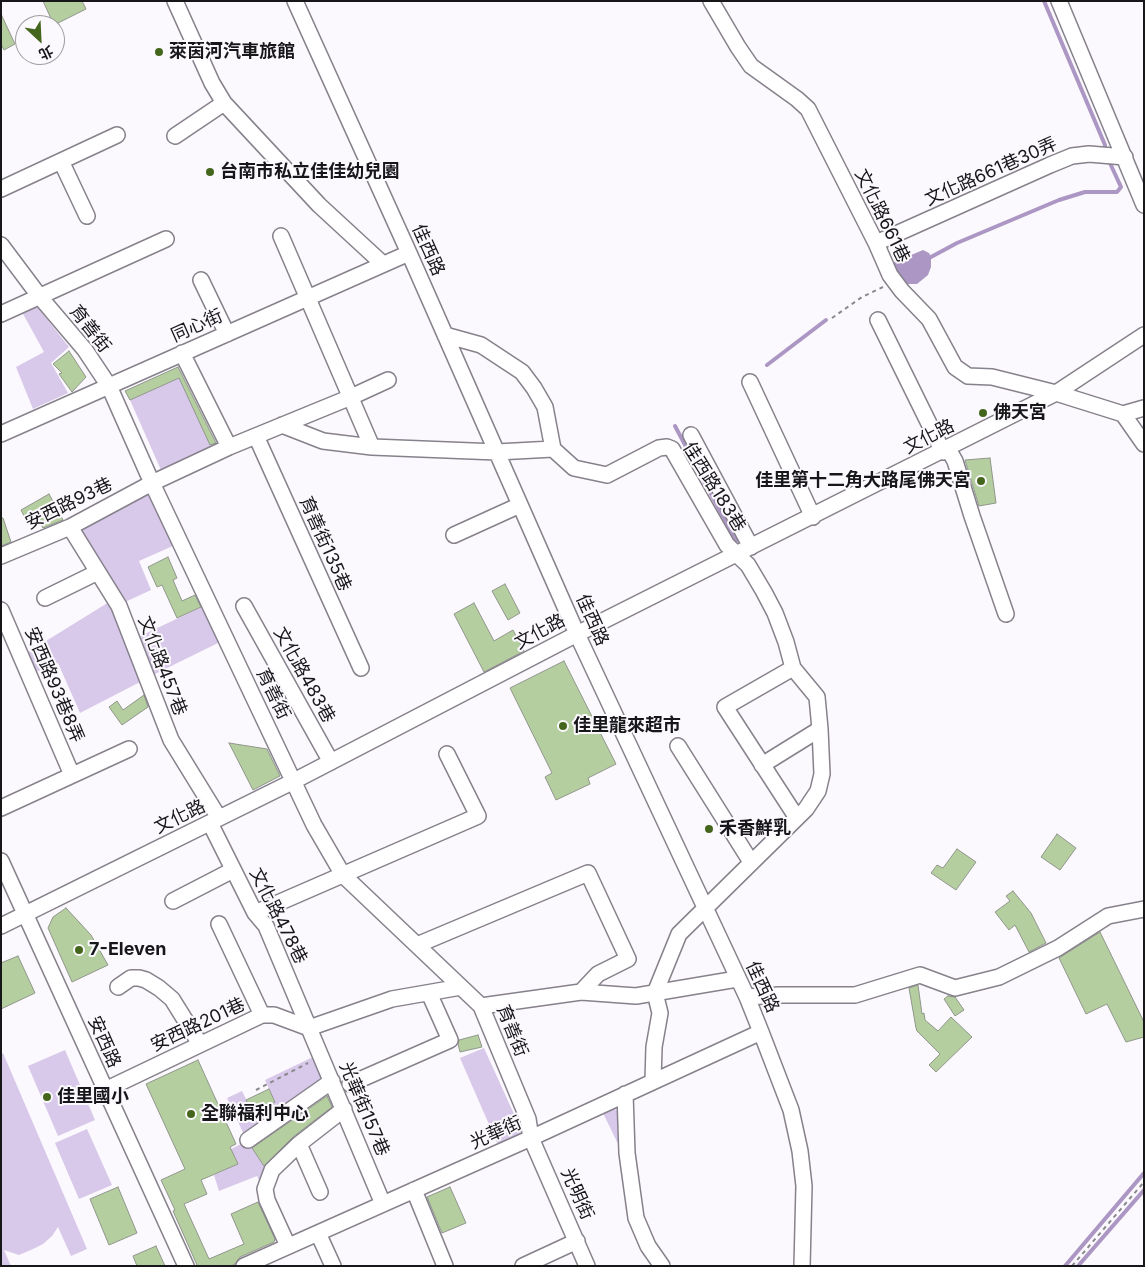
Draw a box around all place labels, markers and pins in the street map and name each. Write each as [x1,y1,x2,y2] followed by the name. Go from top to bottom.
[169,41,295,63] place label: 萊茵河汽車旅館
[153,46,165,58] marker: 萊茵河汽車旅館
[220,161,400,183] place label: 台南市私立佳佳幼兒園
[204,166,216,178] marker: 台南市私立佳佳幼兒園
[993,402,1047,424] place label: 佛天宮
[977,407,989,419] marker: 佛天宮
[755,470,971,492] place label: 佳里第十二角大路尾佛天宮
[975,475,987,487] marker: 佳里第十二角大路尾佛天宮
[573,715,681,737] place label: 佳里龍來超市
[557,720,569,732] marker: 佳里龍來超市
[719,818,791,840] place label: 禾香鮮乳
[703,823,715,835] marker: 禾香鮮乳
[89,939,166,961] place label: 7-Eleven
[73,944,85,956] marker: 7-Eleven
[57,1086,129,1108] place label: 佳里國小
[41,1091,53,1103] marker: 佳里國小
[201,1103,309,1125] place label: 全聯福利中心
[185,1108,197,1120] marker: 全聯福利中心

